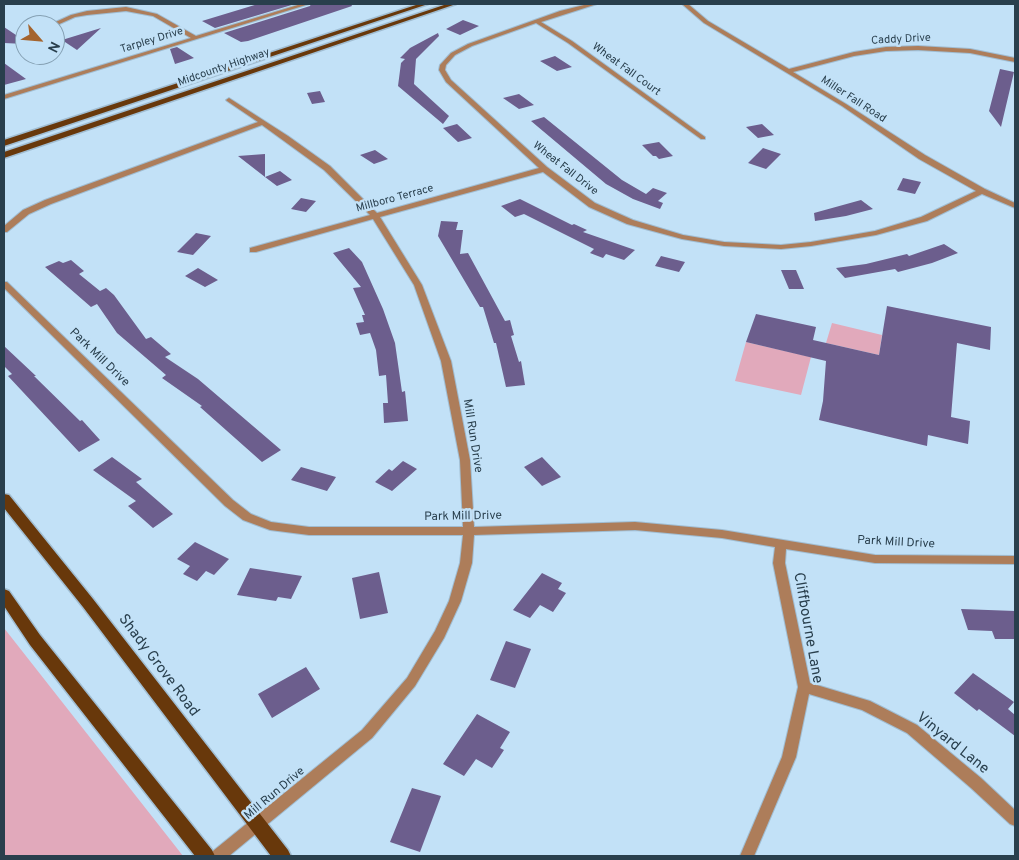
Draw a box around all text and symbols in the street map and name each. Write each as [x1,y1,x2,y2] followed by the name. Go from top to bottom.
[15,15,65,65] north arrow
[119,25,185,57] street label: Tarpley Drive
[871,32,931,48] street label: Caddy Drive
[43,38,63,55] text: N
[589,41,663,99] street label: Wheat Fall Court
[176,46,272,90] street label: Midcounty Highway
[818,74,888,126] street label: Miller Fall Road
[530,139,600,199] street label: Wheat Fall Drive
[355,182,435,216] street label: Millboro Terrace
[66,326,132,390] street label: Park Mill Drive
[459,398,485,474] street label: Mill Run Drive
[424,509,502,525] street label: Park Mill Drive
[857,534,935,552] street label: Park Mill Drive
[788,571,826,685] street label: Cliffbourne Lane
[114,611,202,721] street label: Shady Grove Road
[912,709,992,779] street label: Vinyard Lane
[242,765,308,823] street label: Mill Run Drive

